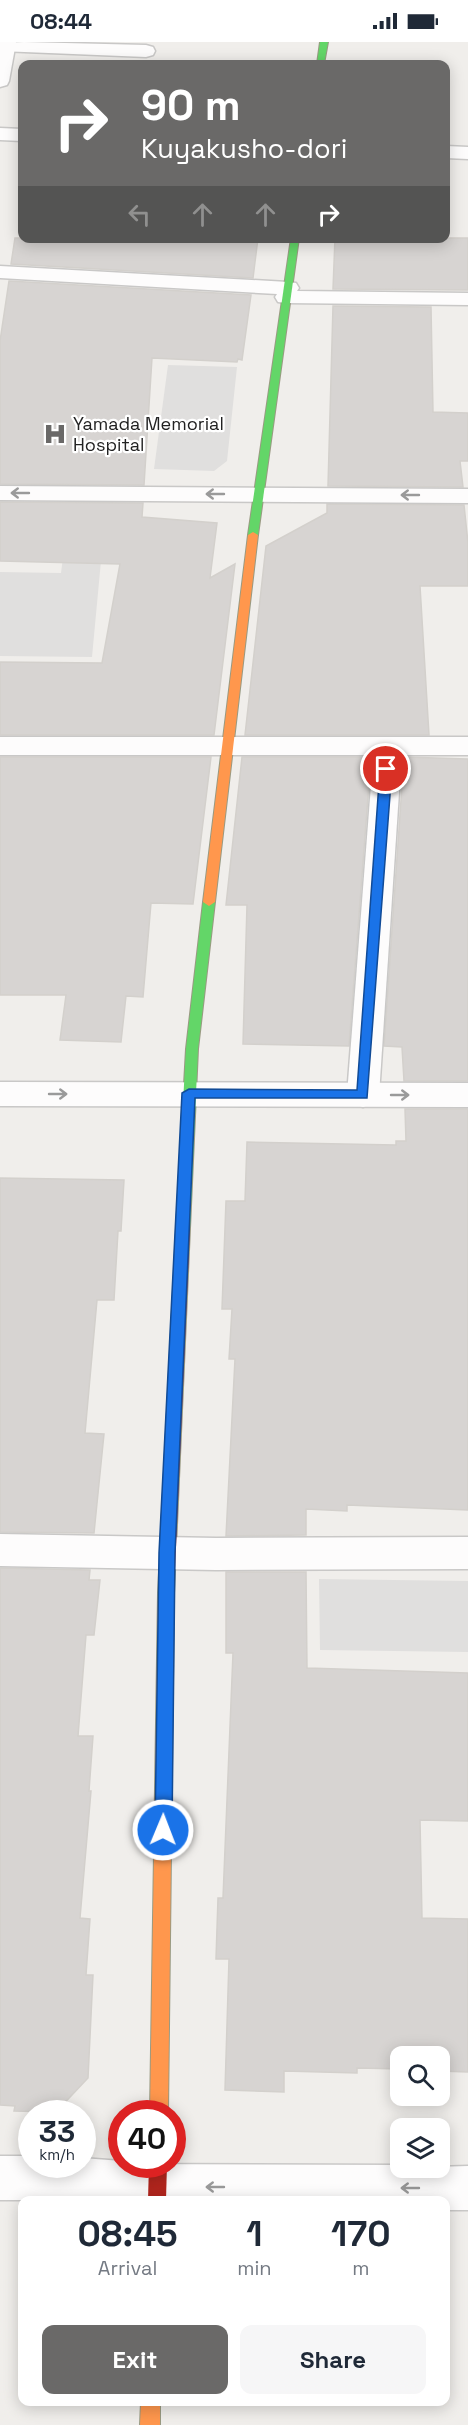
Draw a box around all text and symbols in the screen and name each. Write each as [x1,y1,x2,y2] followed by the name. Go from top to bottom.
[30,7,92,35] text: 08:44
[141,79,241,132] text: 90 m
[42,84,120,162] icon: right
[141,131,347,166] text: Kuyakusho-dori
[123,198,156,231] icon: left
[186,198,219,231] icon: ahead
[249,198,282,231] icon: ahead
[312,198,345,231] icon: right
[73,412,224,456] place label: Yamada Memorial Hospital
[42,421,68,447] hospital icon: Yamada Memorial Hospital
[10,487,30,499] one-way arrow
[205,488,225,500] one-way arrow
[400,489,420,501] one-way arrow
[360,743,411,794] pin
[369,752,402,785] icon: arrive
[48,1088,68,1099] one-way arrow
[390,1089,410,1101] one-way arrow
[131,1798,195,1862] position arrow
[390,2046,450,2178] map controls
[390,2046,450,2106] button: search
[108,2100,186,2178] speed limit sign: 40
[39,2112,75,2151] text: 33
[390,2118,450,2178] button: layers
[39,2145,75,2164] text: km/h
[205,2181,225,2193] one-way arrow
[400,2182,420,2194] one-way arrow
[78,2211,178,2257] text: 08:45
[246,2211,263,2257] text: 1
[331,2211,390,2257] text: 170
[98,2255,157,2281] text: Arrival
[237,2255,272,2281] text: min
[352,2255,369,2281] text: m
[42,2325,228,2394] button: Exit
[240,2325,426,2394] button: Share

